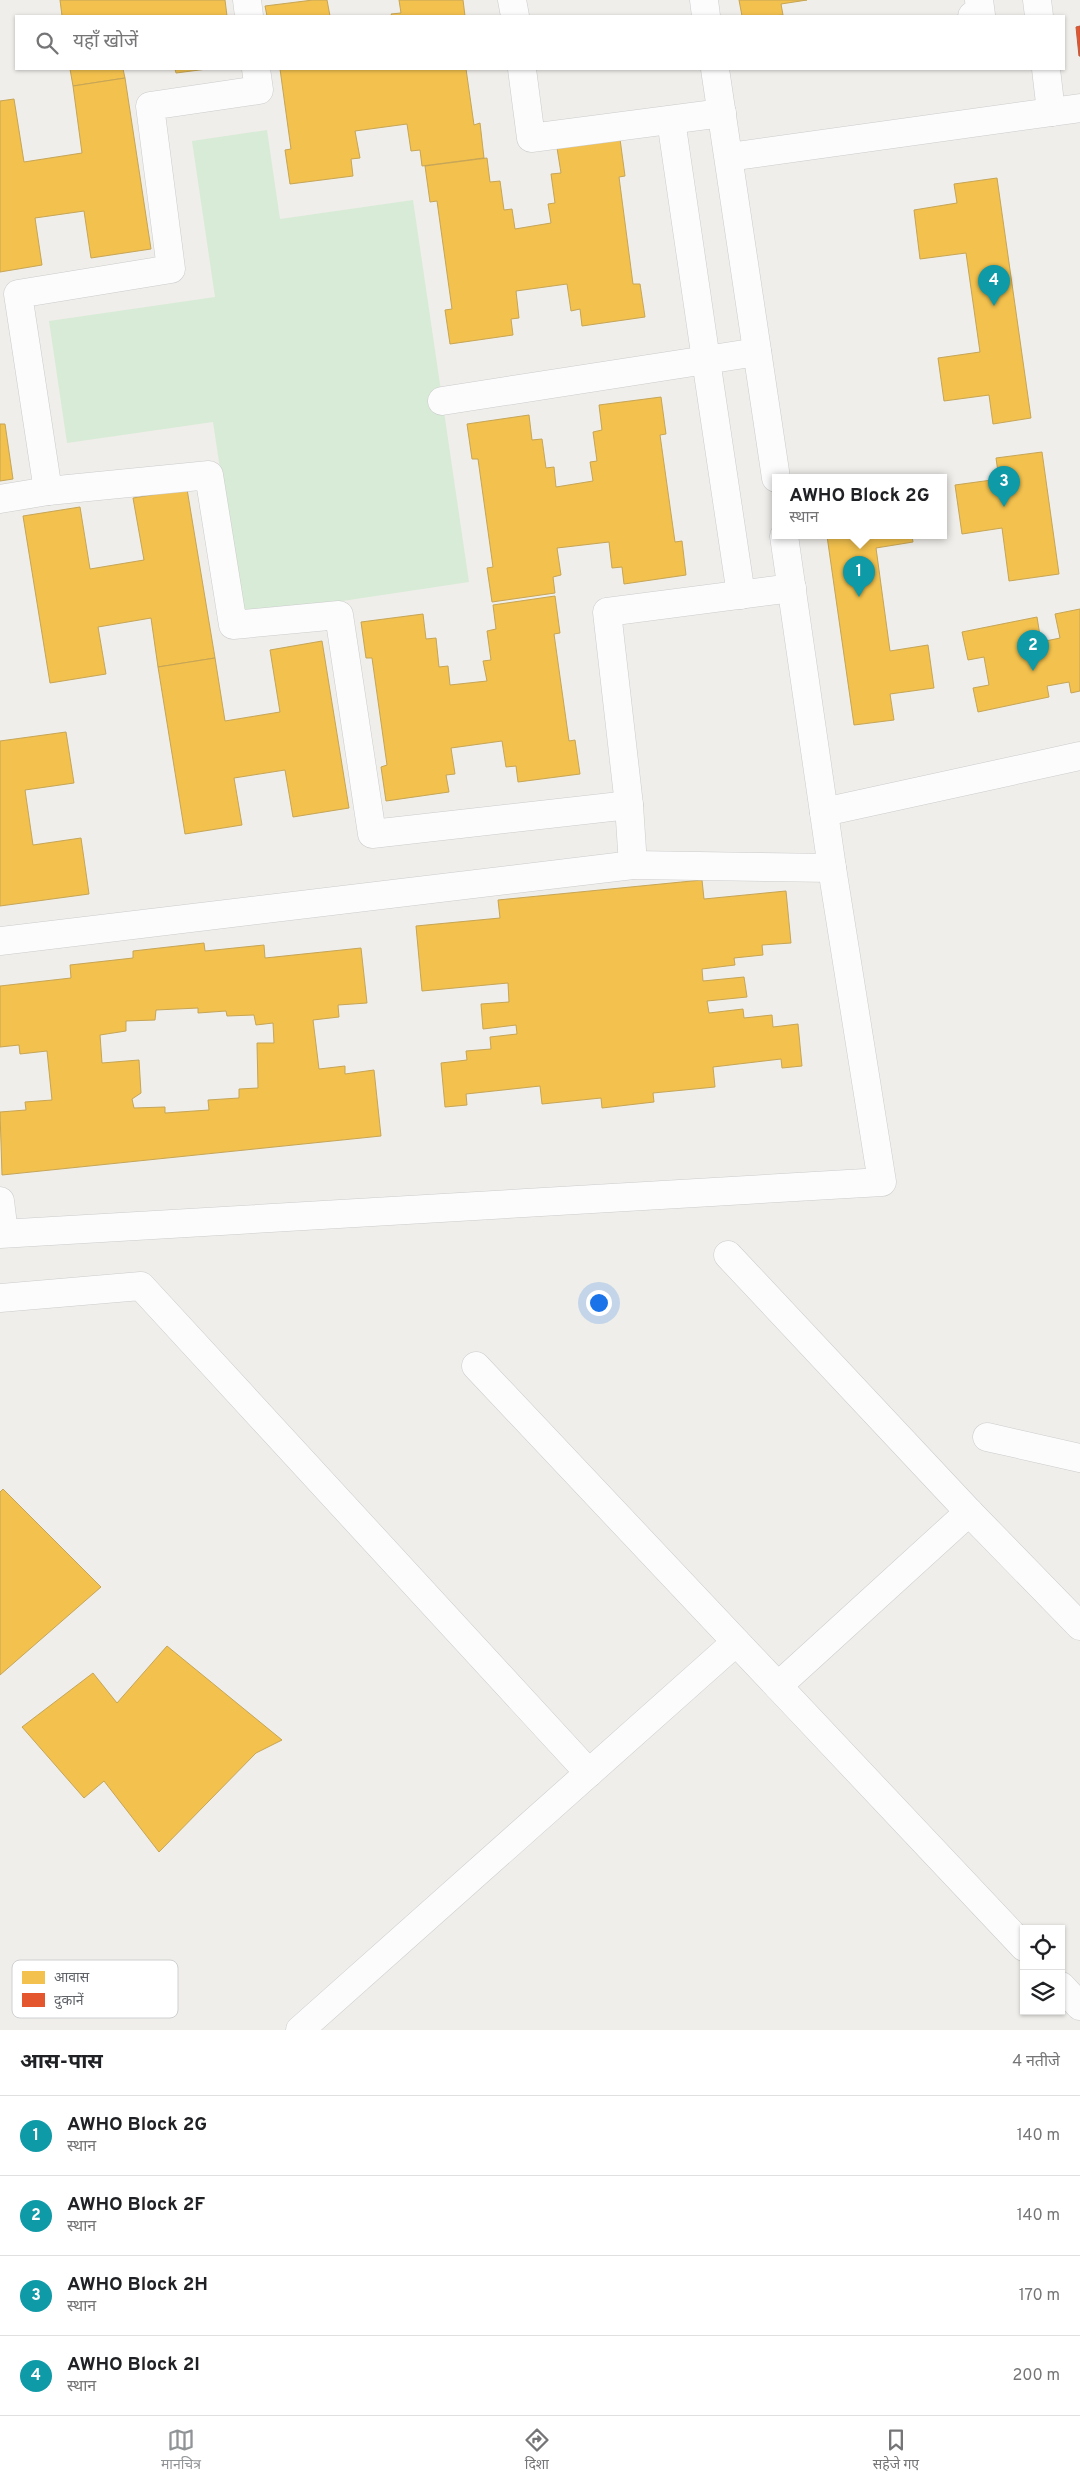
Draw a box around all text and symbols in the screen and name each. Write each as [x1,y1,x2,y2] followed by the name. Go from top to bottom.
[15,15,1065,70] search box
[33,29,61,57] icon: search
[73,30,138,54] text: यहाँ खोजें
[978,265,1010,306] pin: 4
[988,466,1020,507] pin: 3
[772,474,947,539] popup
[789,484,930,508] text: AWHO Block 2G
[789,508,819,528] text: स्थान
[843,556,875,597] pin: 1
[1017,630,1049,671] pin: 2
[586,1290,612,1316] your location
[1020,1925,1065,2015] map controls
[1020,1925,1065,1970] button: locate
[12,1960,178,2018] legend
[54,1970,90,1987] text: आवास
[1020,1970,1065,2015] button: layers
[54,1992,84,2010] text: दुकानें
[20,2049,103,2076] text: आस-पास
[1012,2052,1060,2072] text: 4 नतीजे
[67,2113,207,2137] text: AWHO Block 2G
[33,2126,39,2146] text: 1
[1017,2126,1060,2146] text: 140 m
[67,2137,96,2157] text: स्थान
[67,2193,205,2217] text: AWHO Block 2F
[31,2206,41,2226] text: 2
[1017,2206,1060,2226] text: 140 m
[67,2217,96,2237] text: स्थान
[67,2273,208,2297] text: AWHO Block 2H
[31,2286,41,2306] text: 3
[1019,2286,1060,2306] text: 170 m
[67,2297,96,2317] text: स्थान
[67,2353,200,2377] text: AWHO Block 2I
[31,2366,41,2386] text: 4
[1012,2366,1060,2386] text: 200 m
[67,2377,96,2397] text: स्थान
[161,2426,201,2475] tab: मानचित्र
[523,2426,551,2475] tab: दिशा
[873,2426,919,2475] tab: सहेजे गए

